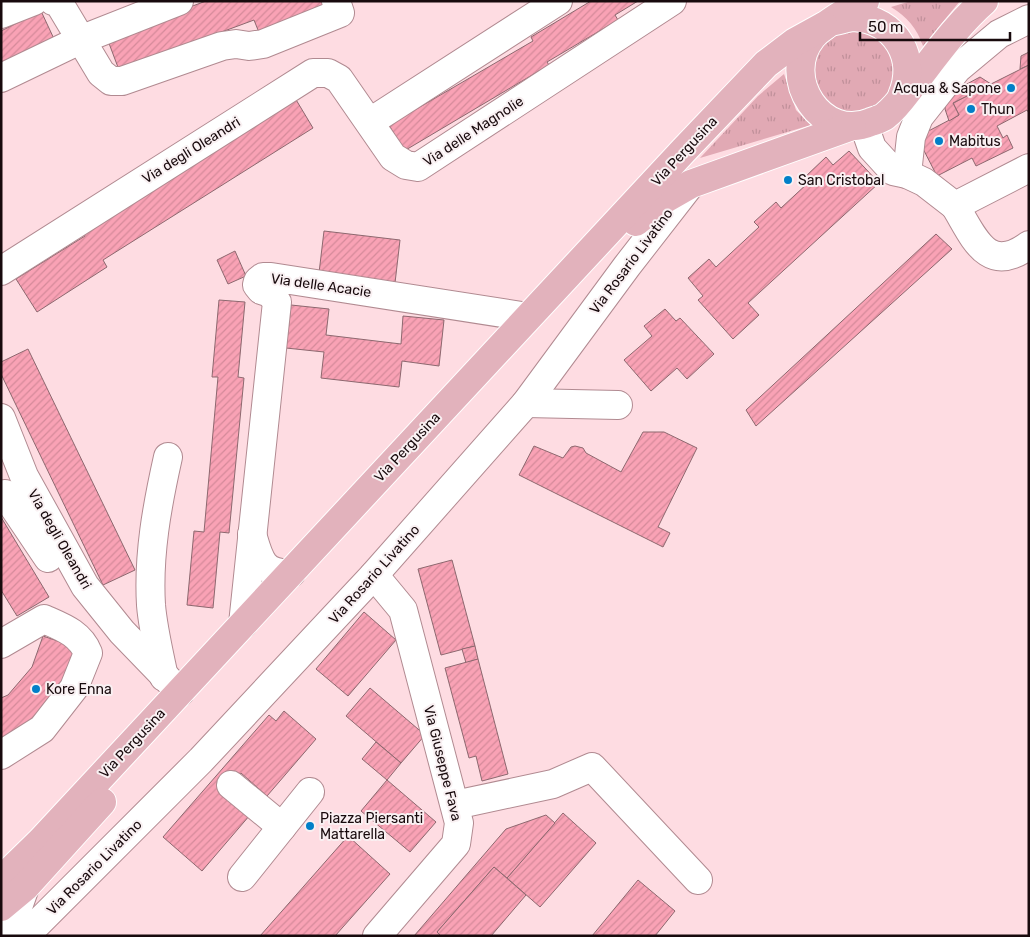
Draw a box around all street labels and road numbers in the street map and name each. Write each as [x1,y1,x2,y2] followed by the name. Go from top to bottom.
[420,93,527,170] street label: Via delle Magnolie
[139,113,243,187] street label: Via degli Oleandri
[648,113,721,190] street label: Via Pergusina
[586,205,677,317] street label: Via Rosario Livatino
[270,270,372,301] street label: Via delle Acacie
[371,409,444,486] street label: Via Pergusina
[24,486,95,592] street label: Via degli Oleandri
[325,521,423,627] street label: Via Rosario Livatino
[420,704,465,823] street label: Via Giuseppe Fava
[96,705,169,782] street label: Via Pergusina
[43,816,145,918] street label: Via Rosario Livatino

